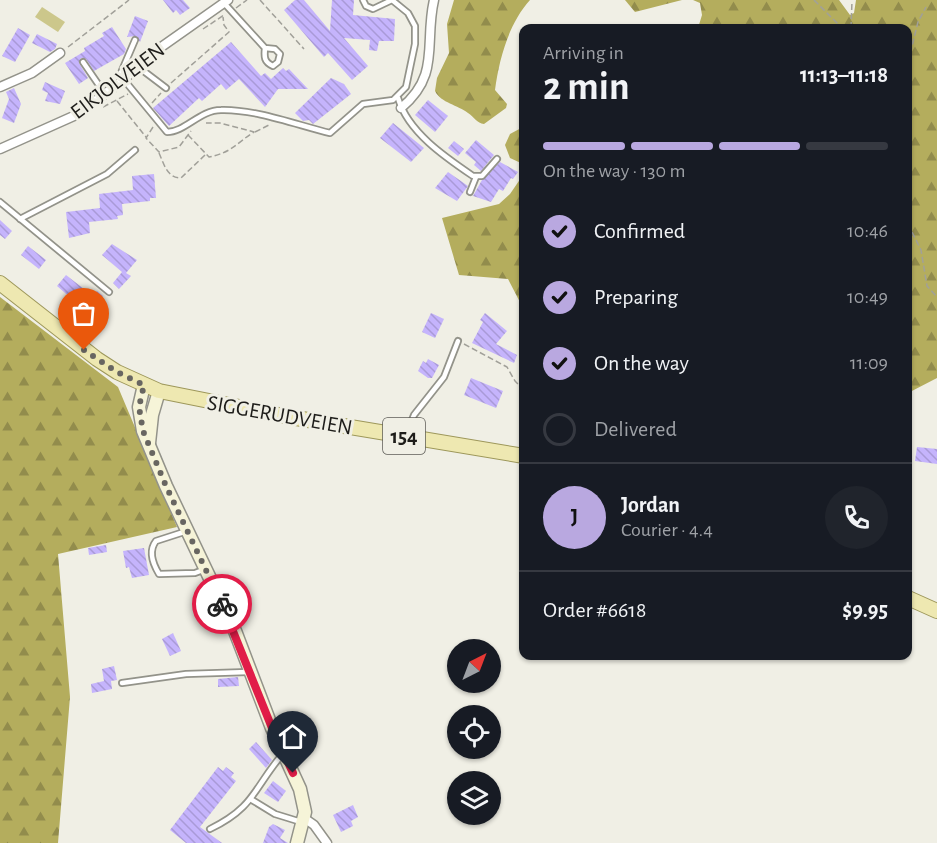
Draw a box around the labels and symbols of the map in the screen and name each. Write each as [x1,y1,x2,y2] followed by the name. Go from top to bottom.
[66,38,169,123] street label: EIKJOLVEIEN
[58,288,109,350] pin
[206,391,354,439] street label: SIGGERUDVEIEN
[383,418,425,454] road number: 154
[192,574,252,634] courier
[447,639,501,693] north arrow
[267,711,318,773] pin

